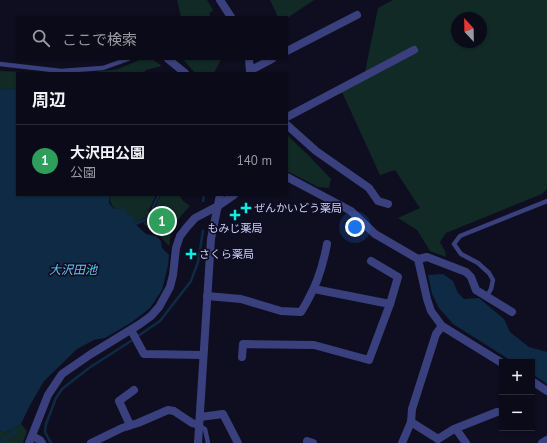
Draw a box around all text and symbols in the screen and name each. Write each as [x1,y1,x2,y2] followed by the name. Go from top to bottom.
[451,12,487,48] north arrow
[16,16,288,60] search box
[30,27,52,49] icon: search
[62,30,137,49] text: ここで検索
[32,89,66,111] text: 周辺
[70,143,145,162] text: 大沢田公園
[41,152,49,169] text: 1
[237,152,272,169] text: 140 m
[70,164,96,181] text: 公園
[254,201,342,215] place label: ぜんかいどう薬局
[241,203,251,213] marker: ぜんかいどう薬局
[149,206,175,236] pin: 1
[230,210,240,220] marker: もみじ薬局
[345,217,365,237] your location
[208,221,263,235] place label: もみじ薬局
[199,247,254,261] place label: さくら薬局
[186,249,196,259] marker: さくら薬局
[49,262,98,277] water label: 大沢田池
[499,359,535,431] map controls
[499,359,535,395] button: +
[499,395,535,431] button: −

